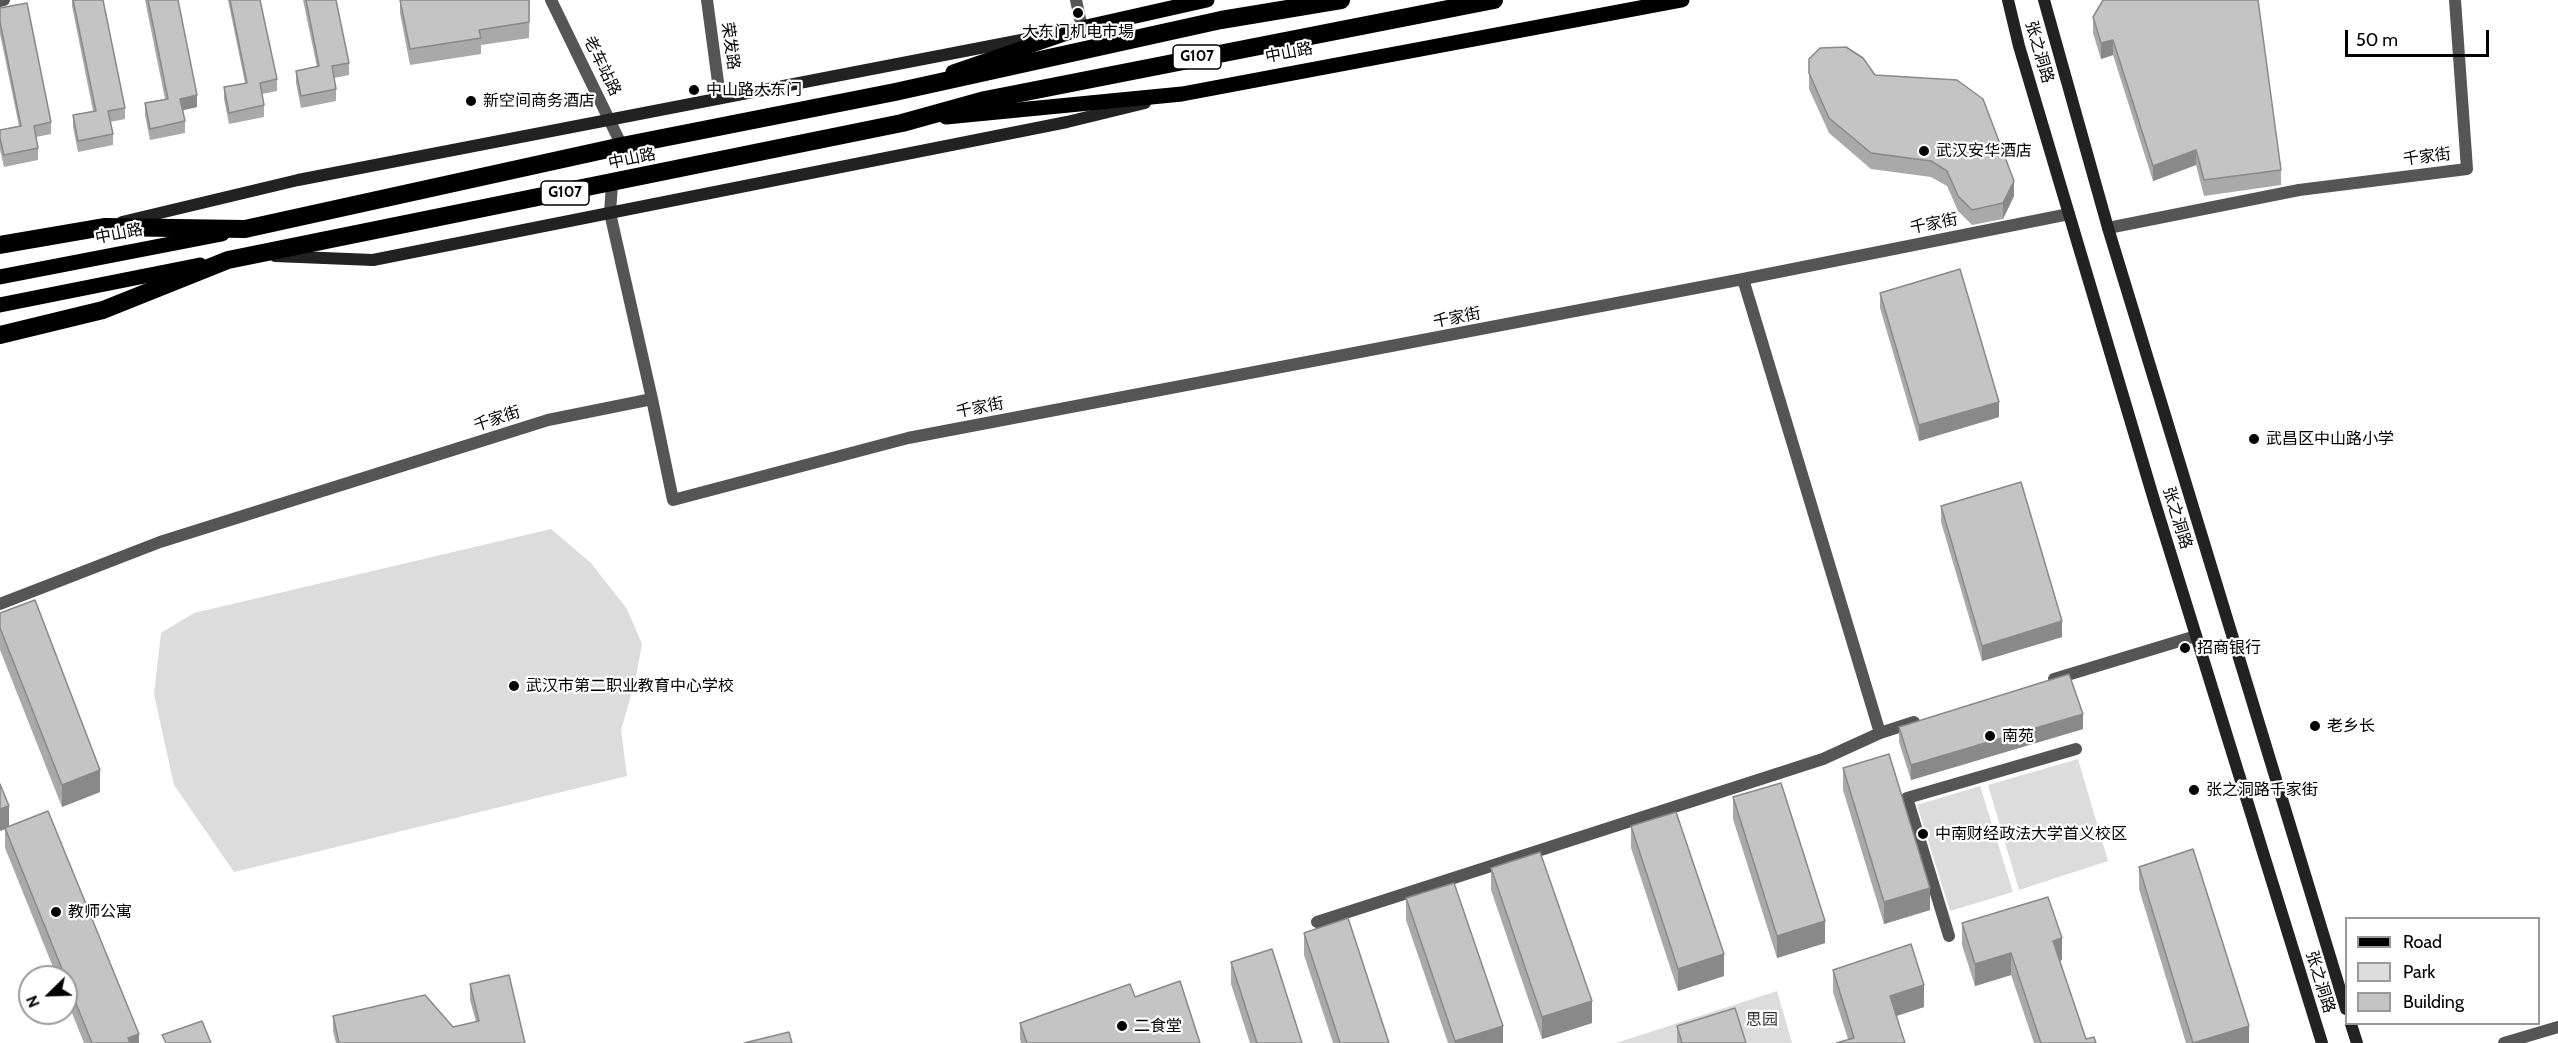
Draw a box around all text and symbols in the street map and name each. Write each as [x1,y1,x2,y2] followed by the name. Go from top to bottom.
[1071,6,1085,20] marker: 大东门机电市場
[2348,18,2492,56] scale bar
[2021,19,2057,85] street label: 张之洞路
[717,21,743,71] street label: 荣发路
[1022,22,1134,42] place label: 大东门机电市場
[2356,29,2398,51] text: 50 m
[579,33,625,99] street label: 老车站路
[1264,39,1314,67] street label: 中山路
[1173,45,1221,69] road number: G107
[706,80,802,100] place label: 中山路大东门
[687,83,701,97] marker: 中山路大东门
[483,91,595,111] place label: 新空间商务酒店
[464,94,478,108] marker: 新空间商务酒店
[1936,141,2032,161] place label: 武汉安华酒店
[1917,144,1931,158] marker: 武汉安华酒店
[607,145,657,173] street label: 中山路
[2402,145,2452,169] street label: 千家街
[541,181,589,205] road number: G107
[1909,210,1959,238] street label: 千家街
[94,220,144,248] street label: 中山路
[1432,304,1482,332] street label: 千家街
[955,394,1005,422] street label: 千家街
[471,402,523,436] street label: 千家街
[2266,429,2394,449] place label: 武昌区中山路小学
[2247,432,2261,446] marker: 武昌区中山路小学
[2158,485,2196,551] street label: 张之洞路
[2197,638,2261,658] place label: 招商银行
[2178,641,2192,655] marker: 招商银行
[526,676,734,696] place label: 武汉市第二职业教育中心学校
[507,679,521,693] marker: 武汉市第二职业教育中心学校
[2327,716,2375,736] place label: 老乡长
[2308,719,2322,733] marker: 老乡长
[2002,726,2034,746] place label: 南苑
[1983,729,1997,743] marker: 南苑
[2206,780,2318,800] place label: 张之洞路千家街
[2187,783,2201,797] marker: 张之洞路千家街
[1935,824,2127,844] place label: 中南财经政法大学首义校区
[1916,827,1930,841] marker: 中南财经政法大学首义校区
[68,902,132,922] place label: 教师公寓
[49,905,63,919] marker: 教师公寓
[2345,917,2540,1025] legend
[2403,931,2442,953] text: Road
[2301,949,2339,1015] street label: 张之洞路
[2403,961,2435,983] text: Park
[18,965,78,1025] north arrow
[2403,991,2464,1013] text: Building
[22,993,44,1010] text: N
[1746,1010,1778,1030] park label: 思园
[1134,1016,1182,1036] place label: 二食堂
[1115,1019,1129,1033] marker: 二食堂

